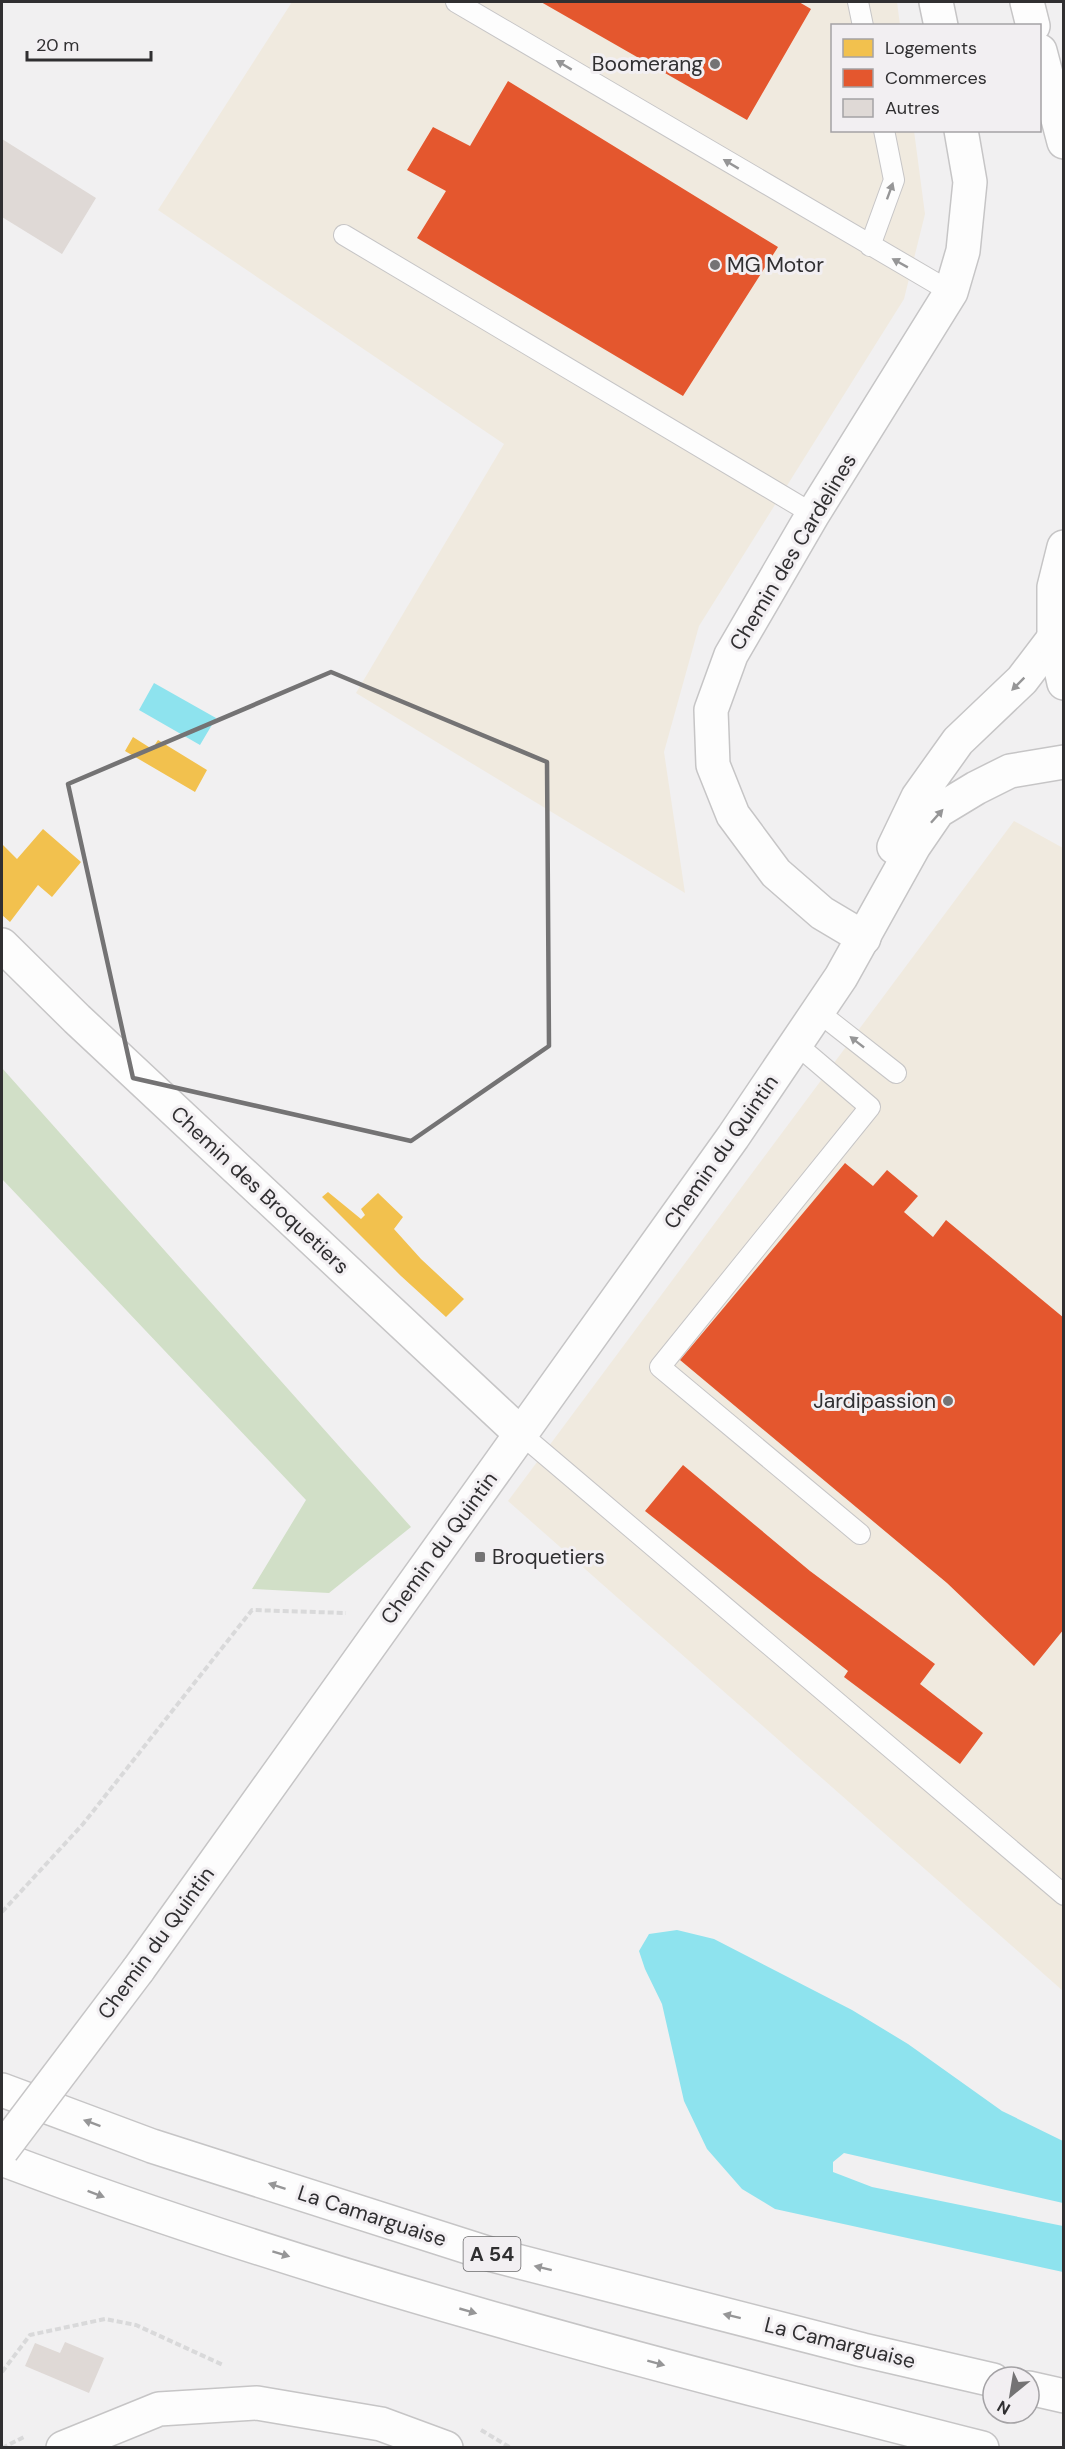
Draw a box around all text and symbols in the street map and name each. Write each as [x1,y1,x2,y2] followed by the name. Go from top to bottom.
[27,24,152,62] scale bar
[831,24,1041,132] legend
[36,33,79,57] text: 20 m
[885,36,977,60] text: Logements
[592,50,703,78] place label: Boomerang
[708,57,722,71] marker: Boomerang
[556,60,572,71] one-way arrow
[885,66,987,90] text: Commerces
[885,96,940,120] text: Autres
[723,160,740,170] one-way arrow
[886,182,895,200] one-way arrow
[727,251,824,279] place label: MG Motor
[708,258,722,272] marker: MG Motor
[891,258,908,268] one-way arrow
[723,448,863,656] street label: Chemin des Cardelines
[1011,676,1025,690] one-way arrow
[930,808,944,823] one-way arrow
[849,1037,864,1049] one-way arrow
[657,1069,785,1235] street label: Chemin du Quintin
[165,1100,355,1280] street label: Chemin des Broquetiers
[813,1387,936,1415] place label: Jardipassion
[941,1394,955,1408] marker: Jardipassion
[374,1466,504,1630] street label: Chemin du Quintin
[492,1543,605,1571] place label: Broquetiers
[473,1550,487,1564] marker: Broquetiers
[91,1861,221,2025] street label: Chemin du Quintin
[83,2118,101,2128] one-way arrow
[294,2179,450,2253] street label: La Camarguaise
[268,2180,286,2190] one-way arrow
[87,2190,105,2200] one-way arrow
[464,2237,520,2271] road number: A 54
[272,2249,290,2259] one-way arrow
[534,2262,553,2272] one-way arrow
[459,2307,477,2316] one-way arrow
[723,2311,741,2321] one-way arrow
[761,2311,919,2375] street label: La Camarguaise
[647,2359,665,2368] one-way arrow
[981,2365,1041,2425] north arrow
[993,2396,1014,2420] text: N

